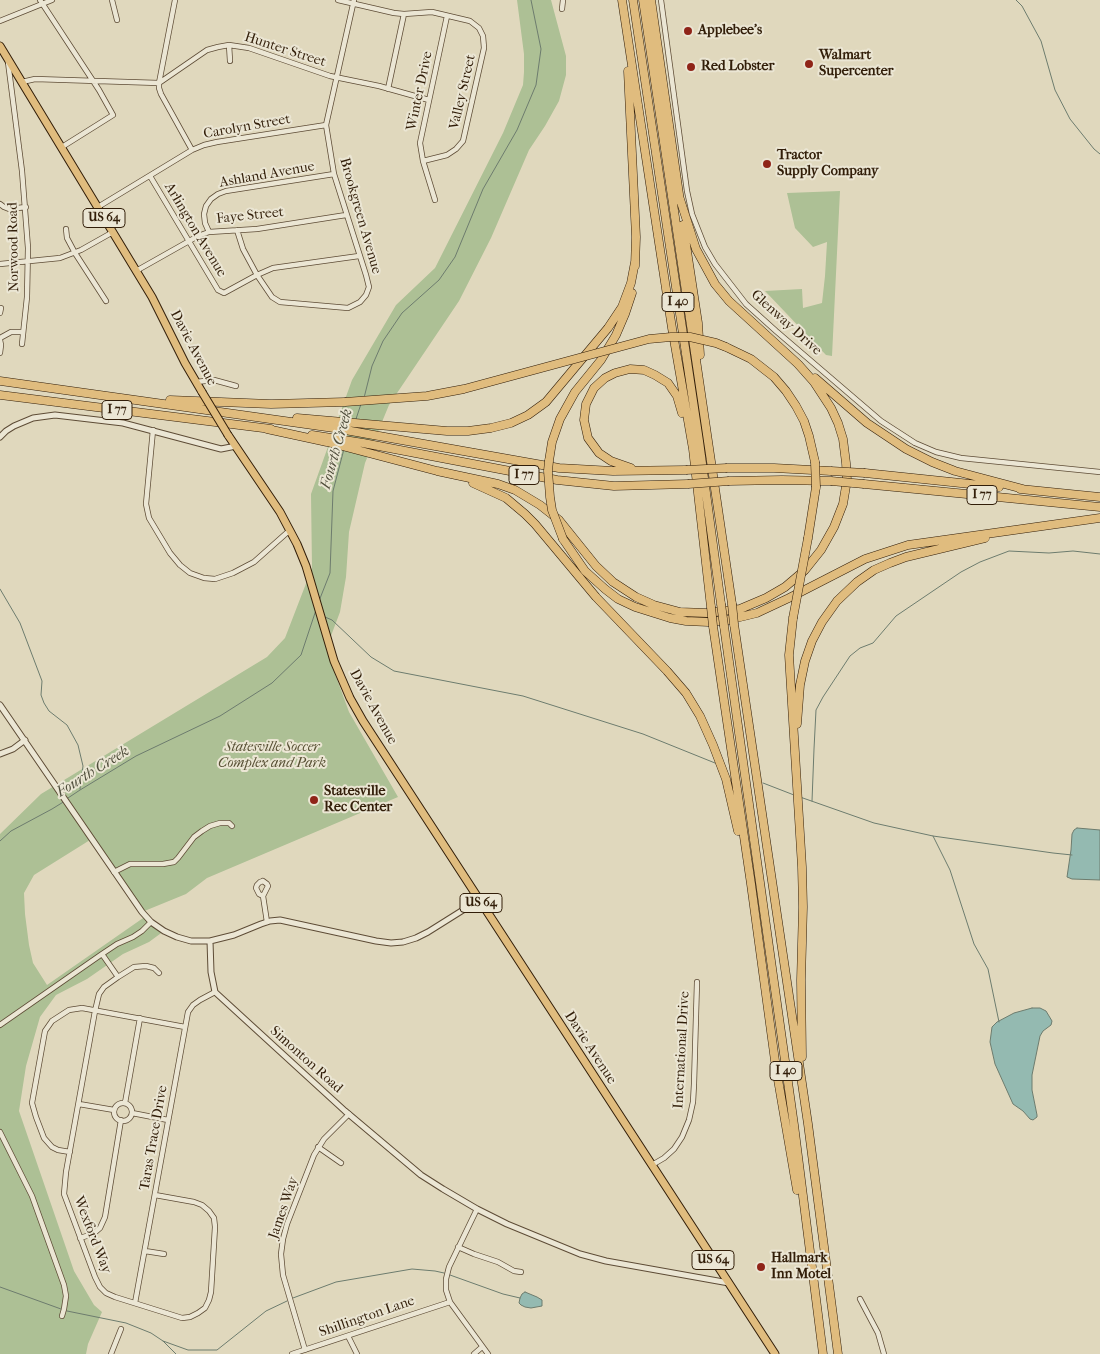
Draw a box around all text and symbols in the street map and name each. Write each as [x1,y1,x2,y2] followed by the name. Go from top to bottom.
[698,23,762,39] place label: Applebee's
[682,25,694,37] marker: Applebee's
[242,29,328,71] street label: Hunter Street
[819,48,894,80] place label: Walmart Supercenter
[403,50,437,132] street label: Winter Drive
[446,53,480,131] street label: Valley Street
[803,58,815,70] marker: Walmart Supercenter
[701,59,774,75] place label: Red Lobster
[685,61,697,73] marker: Red Lobster
[202,111,292,143] street label: Carolyn Street
[777,148,879,180] place label: Tractor Supply Company
[335,156,385,276] street label: Brookgreen Avenue
[218,158,316,192] street label: Ashland Avenue
[761,158,773,170] marker: Tractor Supply Company
[160,180,230,280] street label: Arlington Avenue
[5,202,23,292] street label: Norwood Road
[215,204,285,228] street label: Faye Street
[83,208,125,228] road number: US 64
[747,287,825,359] street label: Glenway Drive
[662,292,694,312] road number: I 40
[166,307,220,389] street label: Davie Avenue
[102,400,132,420] road number: I 77
[317,407,357,491] water label: Fourth Creek
[509,466,539,484] road number: I 77
[967,486,997,504] road number: I 77
[346,667,400,747] street label: Davie Avenue
[218,740,326,772] park label: Statesville Soccer Complex and Park
[53,742,133,802] water label: Fourth Creek
[324,784,392,816] place label: Statesville Rec Center
[308,794,320,806] marker: Statesville Rec Center
[460,894,502,912] road number: US 64
[671,991,693,1109] street label: International Drive
[560,1009,620,1087] street label: Davie Avenue
[266,1023,346,1097] street label: Simonton Road
[770,1062,802,1080] road number: I 40
[136,1084,172,1192] street label: Taras Trace Drive
[266,1175,302,1241] street label: James Way
[70,1194,114,1276] street label: Wexford Way
[692,1250,734,1270] road number: US 64
[771,1251,831,1284] place label: Hallmark Inn Motel
[755,1261,767,1273] marker: Hallmark Inn Motel
[317,1293,417,1341] street label: Shillington Lane

